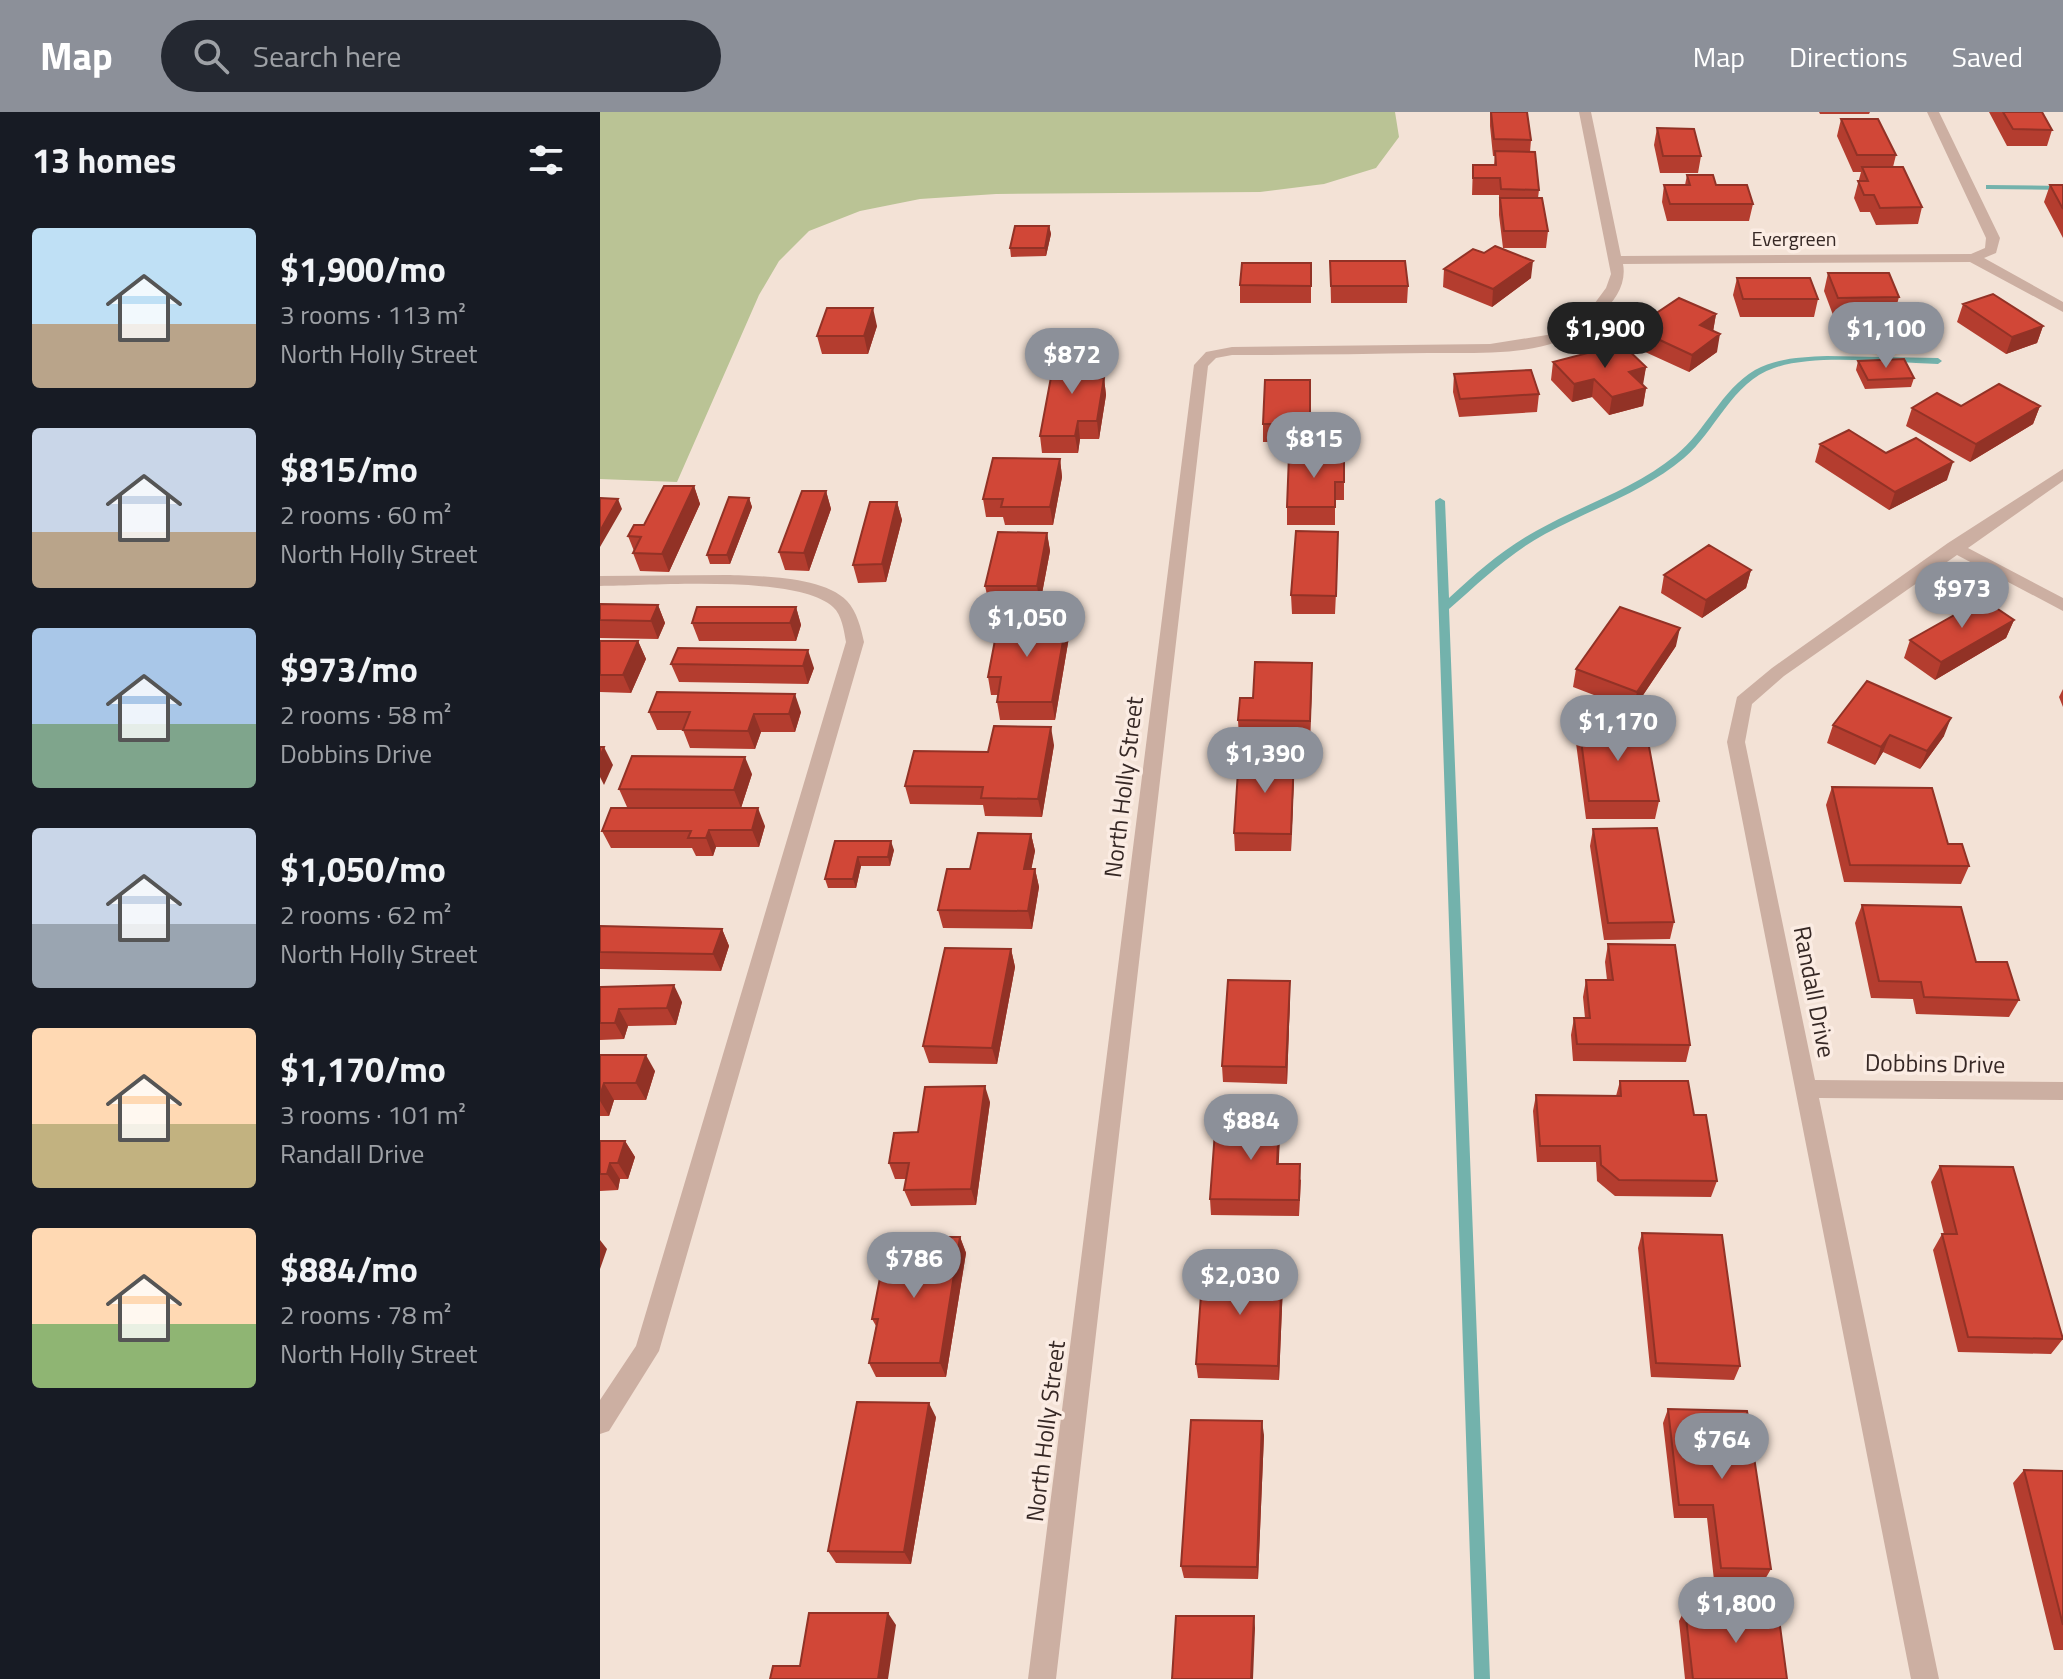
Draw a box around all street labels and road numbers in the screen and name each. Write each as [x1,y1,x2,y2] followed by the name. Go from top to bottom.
[1751,223,1837,254] street label: Evergreen
[1094,694,1152,880] street label: North Holly Street
[1785,923,1845,1061] street label: Randall Drive
[1864,1044,2006,1082] street label: Dobbins Drive
[1016,1338,1074,1524] street label: North Holly Street

